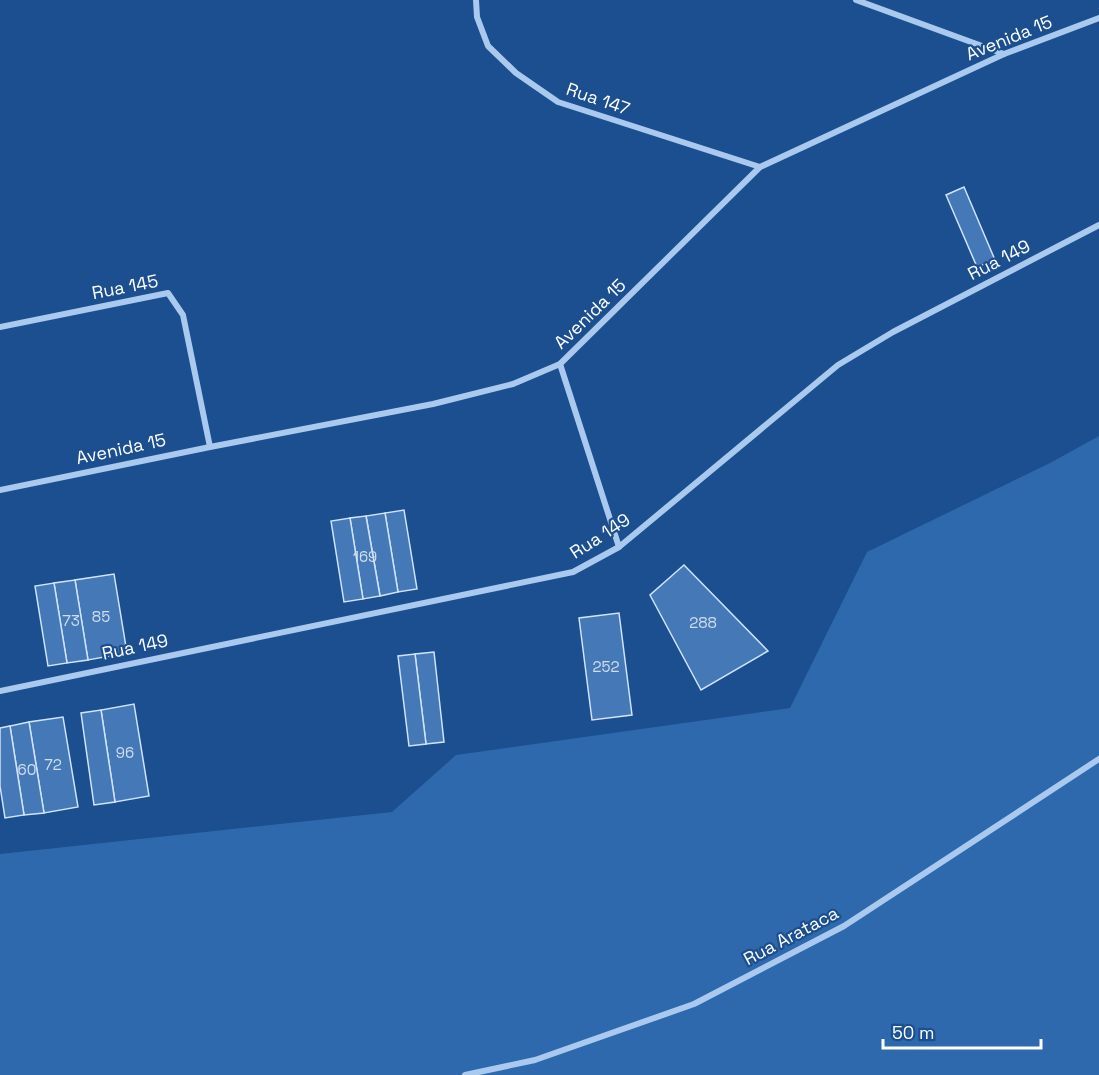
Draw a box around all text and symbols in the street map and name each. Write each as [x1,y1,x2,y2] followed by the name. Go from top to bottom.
[962,10,1055,65] street label: Avenida 15
[563,77,633,120] street label: Rua 147
[964,234,1034,285] street label: Rua 149
[90,269,160,304] street label: Rua 145
[549,274,630,354] street label: Avenida 15
[74,428,168,469] street label: Avenida 15
[565,508,634,564] street label: Rua 149
[353,547,377,566] house number: 169
[92,607,110,626] house number: 85
[62,611,80,630] house number: 73
[689,613,717,632] house number: 288
[100,628,170,665] street label: Rua 149
[593,657,619,676] house number: 252
[116,743,134,762] house number: 96
[44,755,62,774] house number: 72
[18,760,36,779] house number: 60
[739,901,842,970] street label: Rua Arataca
[883,1012,1040,1050] scale bar
[892,1021,934,1044] text: 50 m

